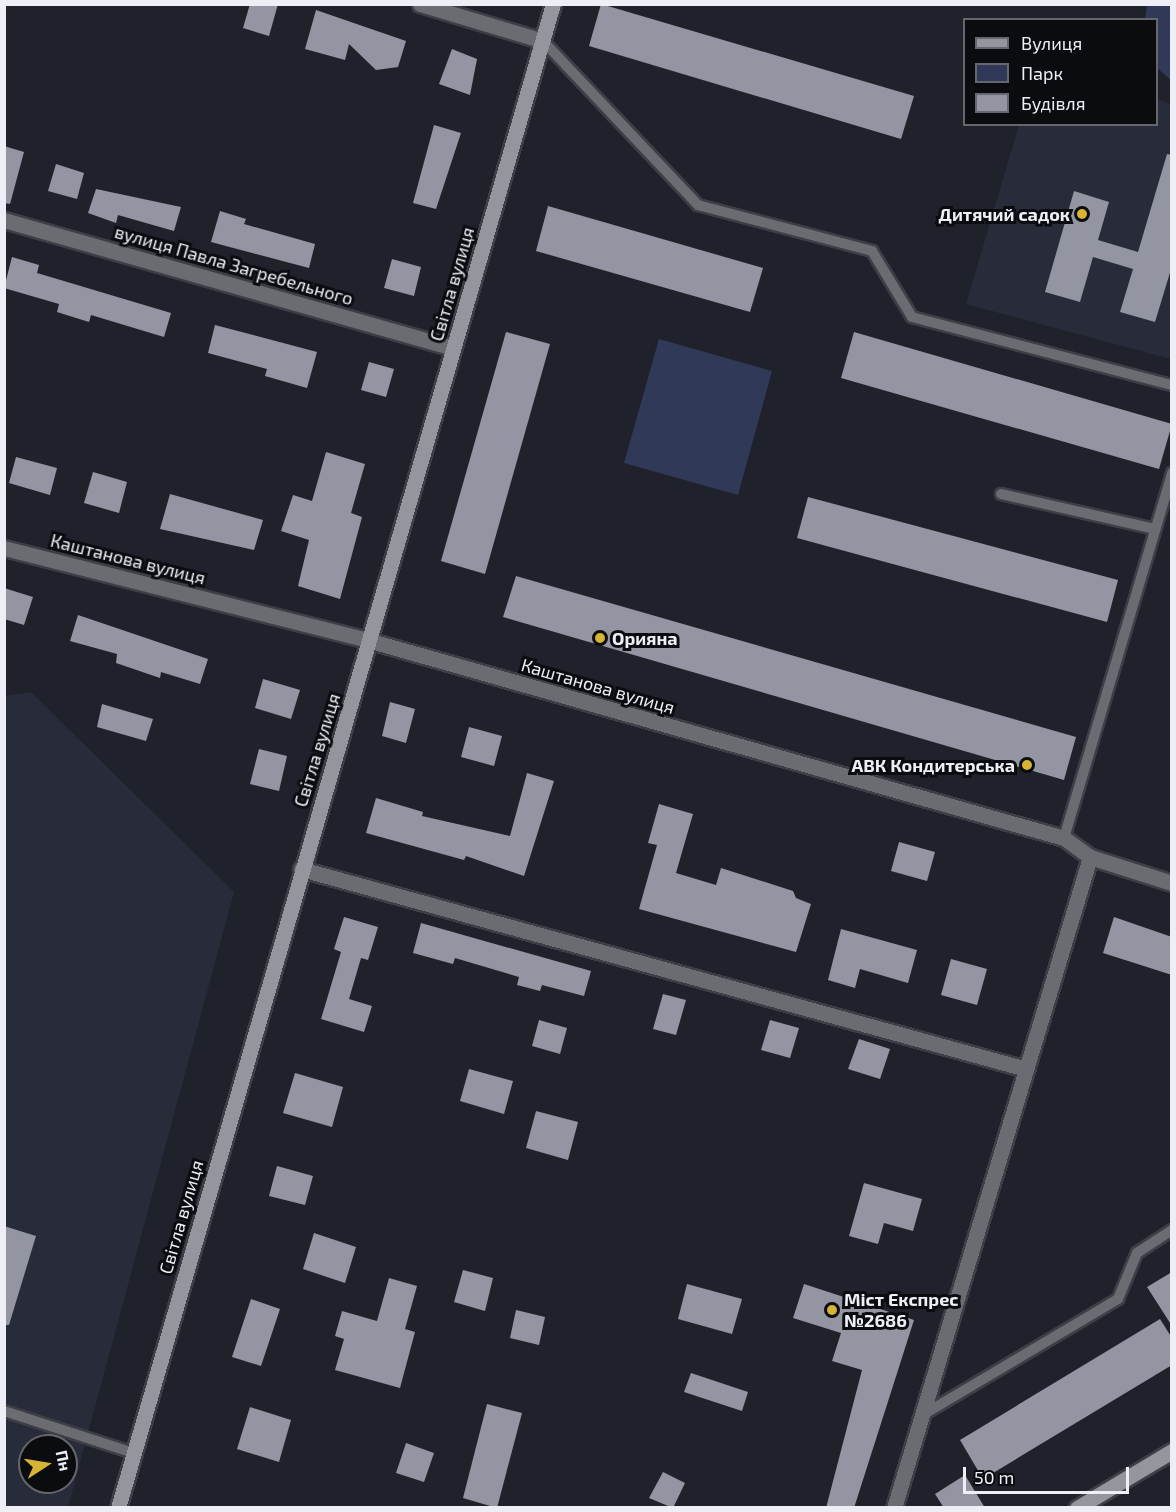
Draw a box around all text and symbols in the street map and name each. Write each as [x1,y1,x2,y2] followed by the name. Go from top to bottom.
[963,18,1158,126] legend
[1021,32,1082,54] text: Вулиця
[1021,62,1063,84] text: Парк
[1021,92,1085,114] text: Будівля
[939,203,1070,225] place label: Дитячий садок
[1075,207,1089,221] marker: Дитячий садок
[112,221,356,309] street label: вулиця Павла Загребельного
[425,224,479,344] street label: Світла вулиця
[48,529,208,589] street label: Каштанова вулиця
[612,627,678,649] place label: Орияна
[593,631,607,645] marker: Орияна
[519,654,677,718] street label: Каштанова вулиця
[289,691,345,809] street label: Світла вулиця
[851,754,1015,776] place label: АВК Кондитерська
[1020,758,1034,772] marker: АВК Кондитерська
[154,1157,208,1277] street label: Світла вулиця
[844,1289,959,1332] place label: Міст Експрес №2686
[825,1303,839,1317] marker: Міст Експрес №2686
[18,1434,78,1494] north arrow
[53,1448,76,1473] text: Пн
[966,1455,1132,1493] scale bar
[974,1466,1014,1488] text: 50 m

